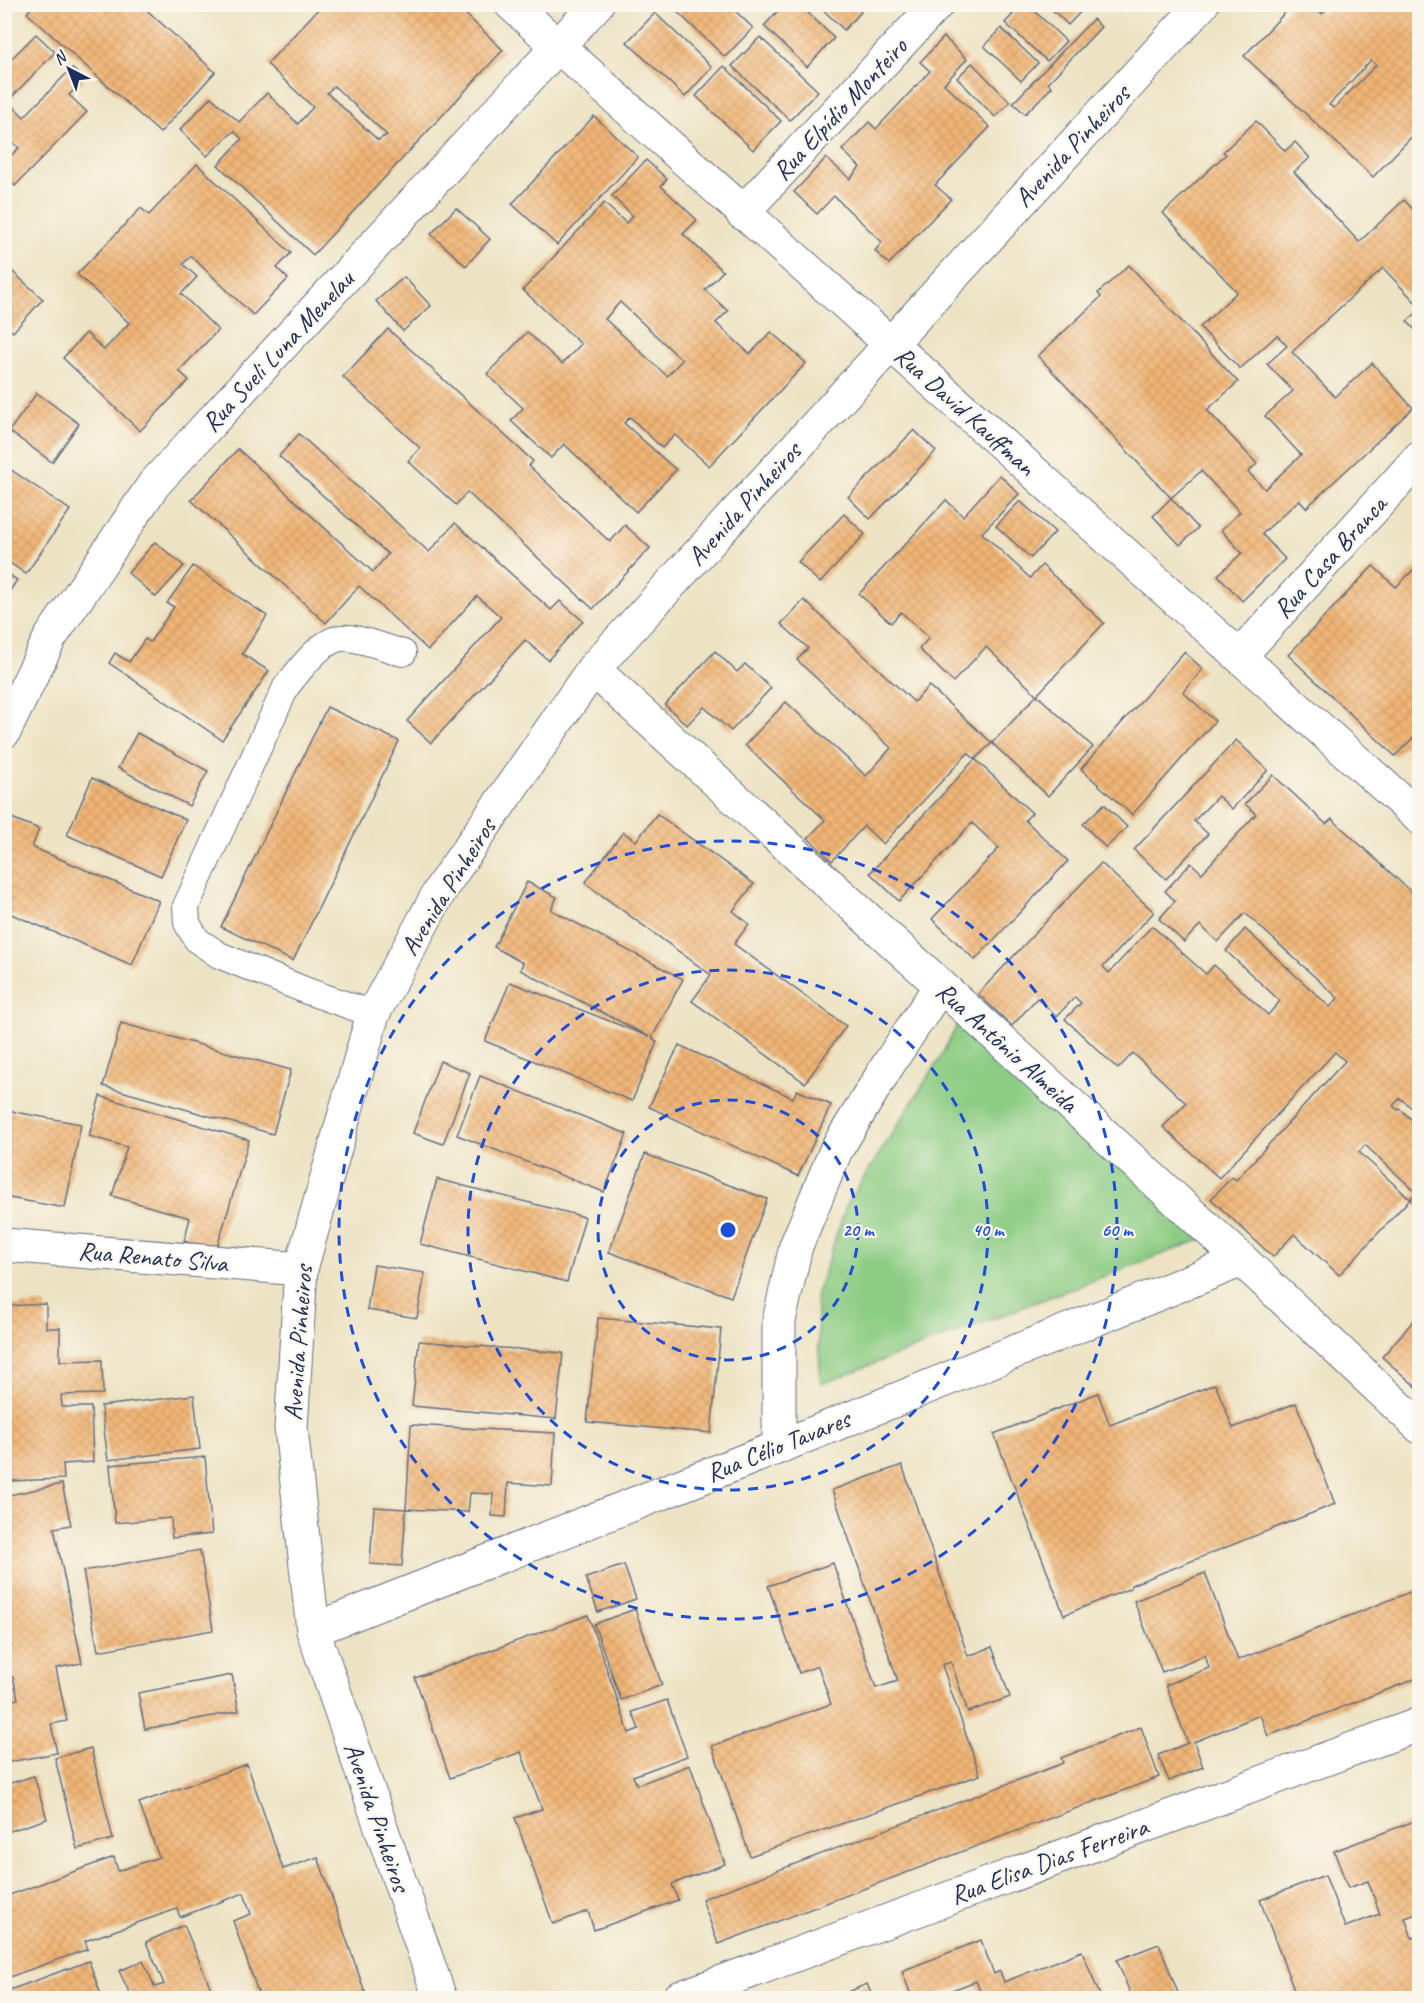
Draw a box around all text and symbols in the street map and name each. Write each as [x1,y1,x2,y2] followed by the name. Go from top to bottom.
[766,30,916,187] street label: Rua Elpídio Monteiro
[39,39,99,99] north arrow
[49,46,72,69] text: N
[1007,76,1138,214] street label: Avenida Pinheiros
[195,262,363,439] street label: Rua Sueli Luna Menelau
[887,339,1043,484] street label: Rua David Kauffman
[680,434,810,573] street label: Avenida Pinheiros
[1266,487,1395,625] street label: Rua Casa Branca
[393,811,504,962] street label: Avenida Pinheiros
[929,975,1086,1120] street label: Rua Antônio Almeida
[843,1219,875,1241] text: 20 m
[973,1219,1005,1241] text: 40 m
[1101,1219,1134,1241] text: 60 m
[718,1220,738,1240] centre of rings
[77,1234,231,1280] street label: Rua Renato Silva
[276,1262,320,1422] street label: Avenida Pinheiros
[701,1401,857,1490] street label: Rua Célio Tavares
[336,1738,419,1898] street label: Avenida Pinheiros
[946,1809,1154,1912] street label: Rua Elisa Dias Ferreira

